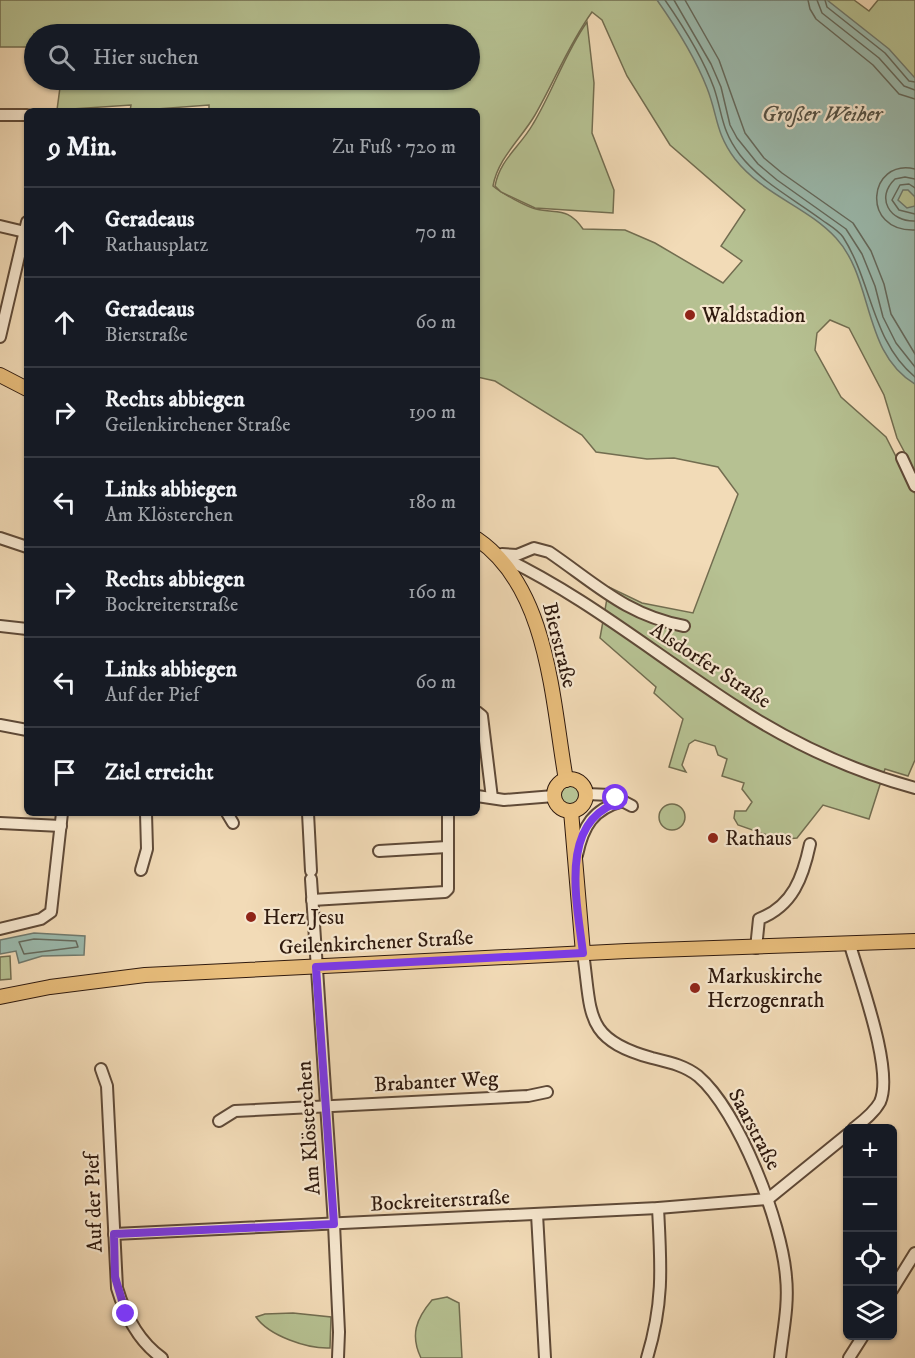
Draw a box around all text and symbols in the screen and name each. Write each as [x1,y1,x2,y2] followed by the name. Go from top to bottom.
[24,24,480,90] search box
[45,41,78,74] icon: search
[93,44,199,71] text: Hier suchen
[762,101,884,128] water label: Großer Weiher
[48,131,117,164] text: 9 Min.
[332,135,456,160] text: Zu Fuß · 720 m
[105,206,194,233] text: Geradeaus
[48,216,81,249] icon: ahead
[415,220,456,245] text: 70 m
[105,233,208,258] text: Rathausplatz
[105,296,194,323] text: Geradeaus
[701,303,805,329] place label: Waldstadion
[48,306,81,339] icon: ahead
[683,308,697,322] marker: Waldstadion
[416,310,456,335] text: 60 m
[105,323,188,348] text: Bierstraße
[105,386,245,413] text: Rechts abbiegen
[48,396,81,429] icon: right
[409,400,456,425] text: 190 m
[105,413,290,438] text: Geilenkirchener Straße
[105,476,237,503] text: Links abbiegen
[48,486,81,519] icon: left
[409,490,456,515] text: 180 m
[105,503,233,528] text: Am Klösterchen
[105,566,245,593] text: Rechts abbiegen
[48,576,81,609] icon: right
[408,580,456,605] text: 160 m
[105,593,238,618] text: Bockreiterstraße
[536,600,582,691] street label: Bierstraße
[645,617,776,715] street label: Alsdorfer Straße
[105,656,237,683] text: Links abbiegen
[48,666,81,699] icon: left
[416,670,456,695] text: 60 m
[105,683,199,708] text: Auf der Pief
[48,756,81,789] icon: arrive
[105,759,213,786] text: Ziel erreicht
[602,784,628,810] route start
[725,826,792,852] place label: Rathaus
[706,831,720,845] marker: Rathaus
[263,905,344,931] place label: Herz Jesu
[244,910,258,924] marker: Herz Jesu
[278,925,474,961] street label: Geilenkirchener Straße
[707,964,825,1014] place label: Markuskirche Herzogenrath
[688,981,702,995] marker: Markuskirche Herzogenrath
[291,1060,327,1196] street label: Am Klösterchen
[373,1066,500,1098] street label: Brabanter Weg
[722,1084,787,1175] street label: Saarstraße
[843,1124,897,1340] map controls
[843,1124,897,1178] button: +
[79,1150,109,1253] street label: Auf der Pief
[843,1178,897,1232] button: −
[370,1184,511,1218] street label: Bockreiterstraße
[843,1232,897,1286] button: locate
[843,1286,897,1340] button: layers
[112,1300,138,1326] route end

